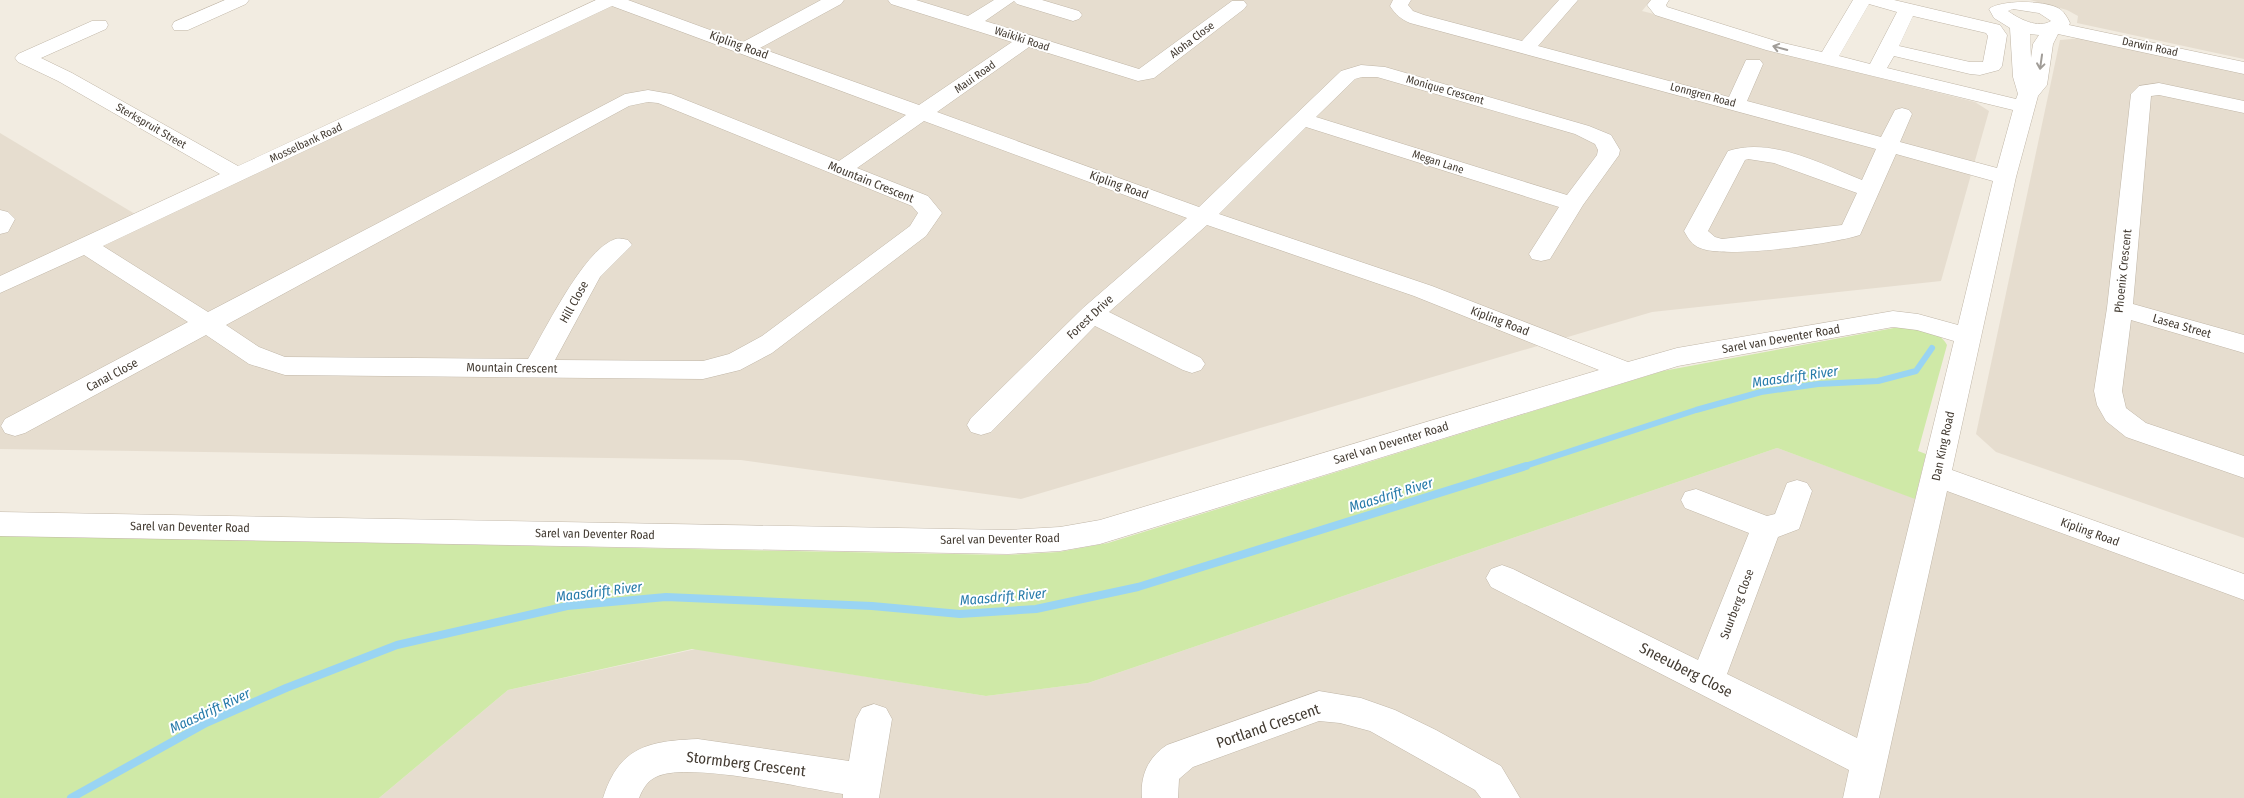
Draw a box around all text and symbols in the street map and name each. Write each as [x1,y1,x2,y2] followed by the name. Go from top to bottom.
[1167,19,1217,61] street label: Aloha Close
[993,24,1051,54] street label: Waikiki Road
[708,28,770,62] street label: Kipling Road
[2121,35,2179,59] street label: Darwin Road
[1772,42,1788,52] one-way arrow
[2035,54,2045,70] one-way arrow
[952,58,998,96] street label: Maui Road
[1405,73,1486,107] street label: Monique Crescent
[1669,80,1737,110] street label: Lonngren Road
[113,101,189,152] street label: Sterkspruit Street
[268,120,344,166] street label: Mosselbank Road
[1411,148,1465,176] street label: Megan Lane
[826,158,916,206] street label: Mountain Crescent
[1088,168,1150,202] street label: Kipling Road
[2112,228,2134,313] street label: Phoenix Crescent
[557,278,591,325] street label: Hill Close
[1064,292,1116,342] street label: Forest Drive
[1469,303,1531,339] street label: Kipling Road
[2151,311,2213,341] street label: Lasea Street
[1721,322,1841,356] street label: Sarel van Deventer Road
[84,356,140,394] street label: Canal Close
[466,360,558,376] street label: Mountain Crescent
[1751,362,1840,391] water label: Maasdrift River
[1929,410,1957,482] street label: Dan King Road
[1332,419,1450,467] street label: Sarel van Deventer Road
[1347,474,1436,516] water label: Maasdrift River
[2059,515,2121,549] street label: Kipling Road
[130,519,250,535] street label: Sarel van Deventer Road
[535,526,655,542] street label: Sarel van Deventer Road
[940,531,1060,547] street label: Sarel van Deventer Road
[1717,567,1757,641] street label: Suurberg Close
[555,578,644,606] water label: Maasdrift River
[959,585,1048,609] water label: Maasdrift River
[1636,639,1736,701] street label: Sneeuberg Close
[167,684,254,737] water label: Maasdrift River
[1214,700,1322,752] street label: Portland Crescent
[685,748,807,780] street label: Stormberg Crescent

